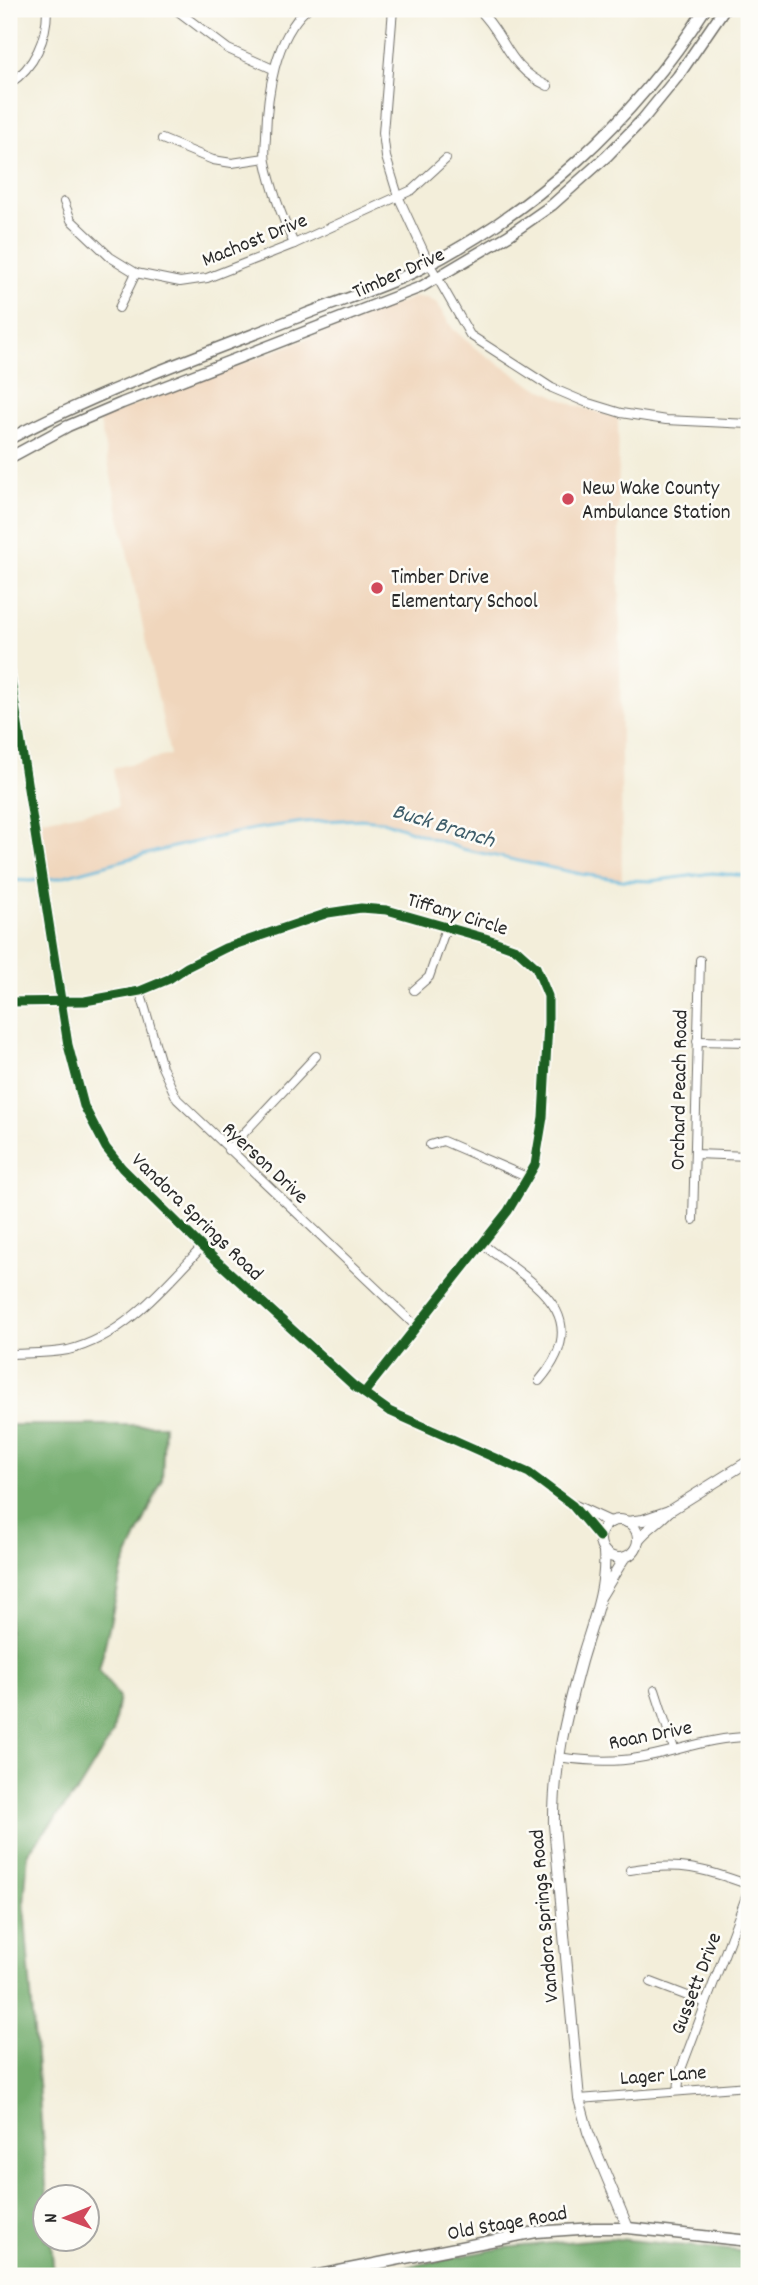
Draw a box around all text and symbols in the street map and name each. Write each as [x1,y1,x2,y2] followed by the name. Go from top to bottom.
[198,207,312,277] street label: Machost Drive
[348,241,450,308] street label: Timber Drive
[582,475,731,529] place label: New Wake County Ambulance Station
[560,491,576,507] marker: New Wake County Ambulance Station
[391,564,538,618] place label: Timber Drive Elementary School
[369,580,385,596] marker: Timber Drive Elementary School
[388,796,500,859] water label: Buck Branch
[403,886,511,945] street label: Tiffany Circle
[665,1009,697,1171] street label: Orchard Peach Road
[214,1116,314,1212] street label: Ryerson Drive
[123,1147,269,1289] street label: Vandora Springs Road
[606,1714,695,1760] street label: Roan Drive
[523,1828,569,2004] street label: Vandora Springs Road
[665,1929,731,2040] street label: Gussett Drive
[619,2059,708,2095] street label: Lager Lane
[32,2184,102,2254] north arrow
[445,2200,570,2250] street label: Old Stage Road
[39,2213,66,2223] text: N

